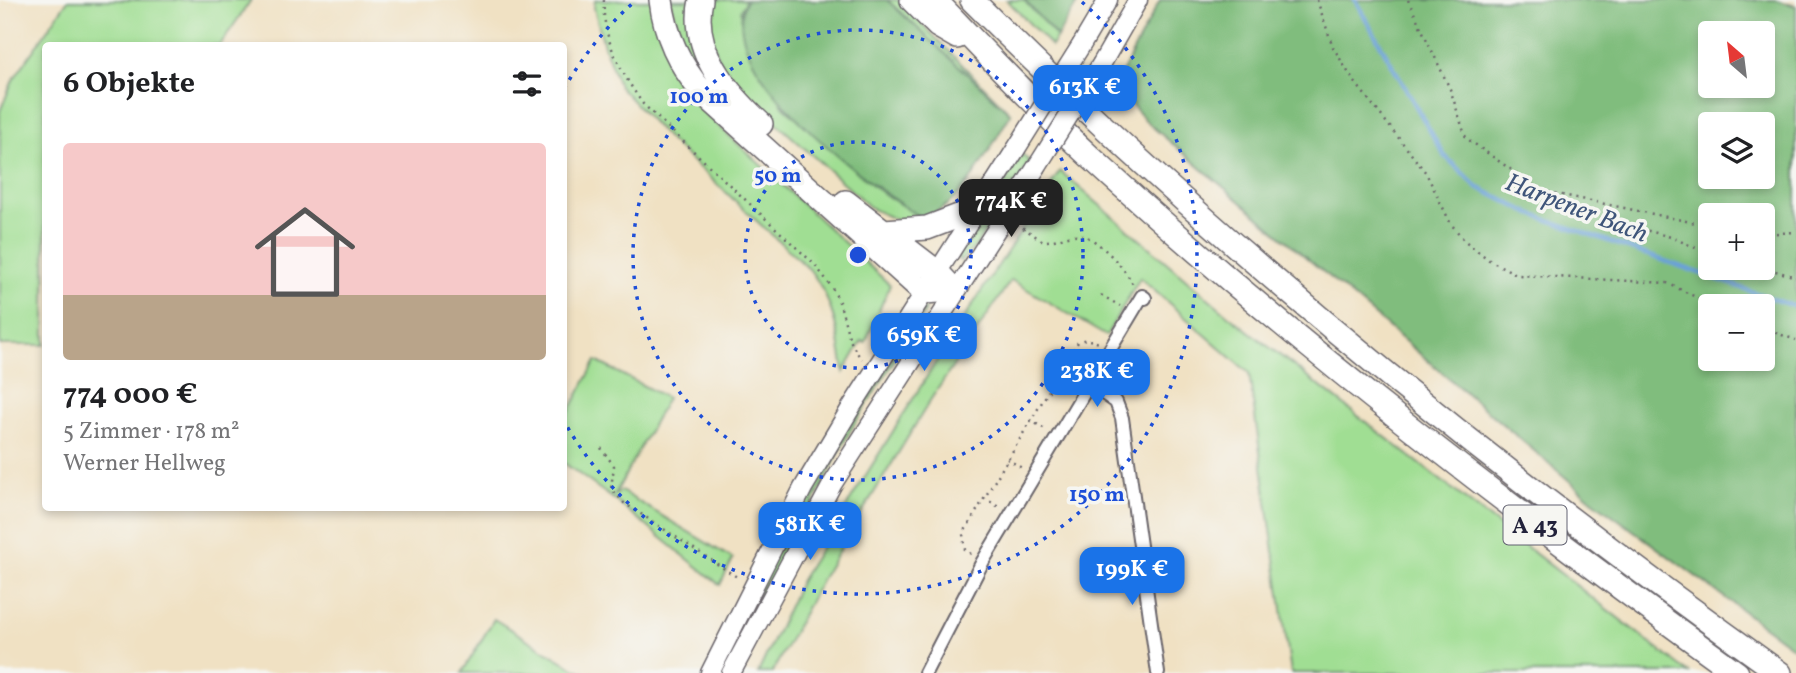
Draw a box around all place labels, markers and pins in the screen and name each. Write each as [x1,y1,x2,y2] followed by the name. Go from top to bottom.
[1028,66,1142,125] pin: 613K €
[954,180,1068,239] pin: 774K €
[846,243,870,267] centre of rings
[867,314,981,373] pin: 659K €
[1040,350,1154,409] pin: 238K €
[753,503,867,562] pin: 581K €
[1075,548,1189,607] pin: 199K €

